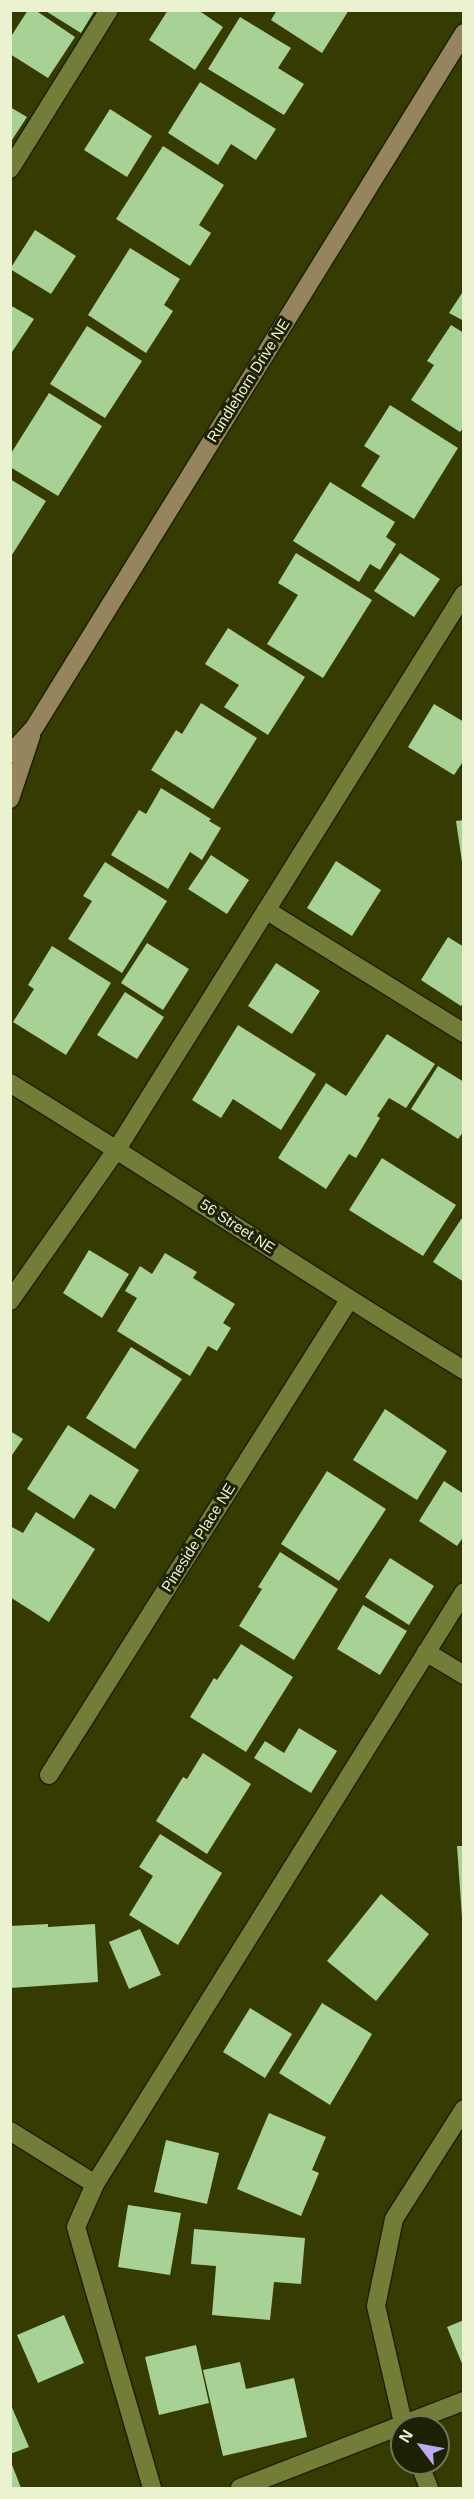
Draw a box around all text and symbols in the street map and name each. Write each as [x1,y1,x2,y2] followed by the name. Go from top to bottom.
[204,316,294,446] street label: Rundlehorn Drive NE
[196,1196,278,1258] street label: 56 Street NE
[158,1481,240,1595] street label: Pineside Place NE
[390,2415,450,2475] north arrow
[396,2427,416,2446] text: N

